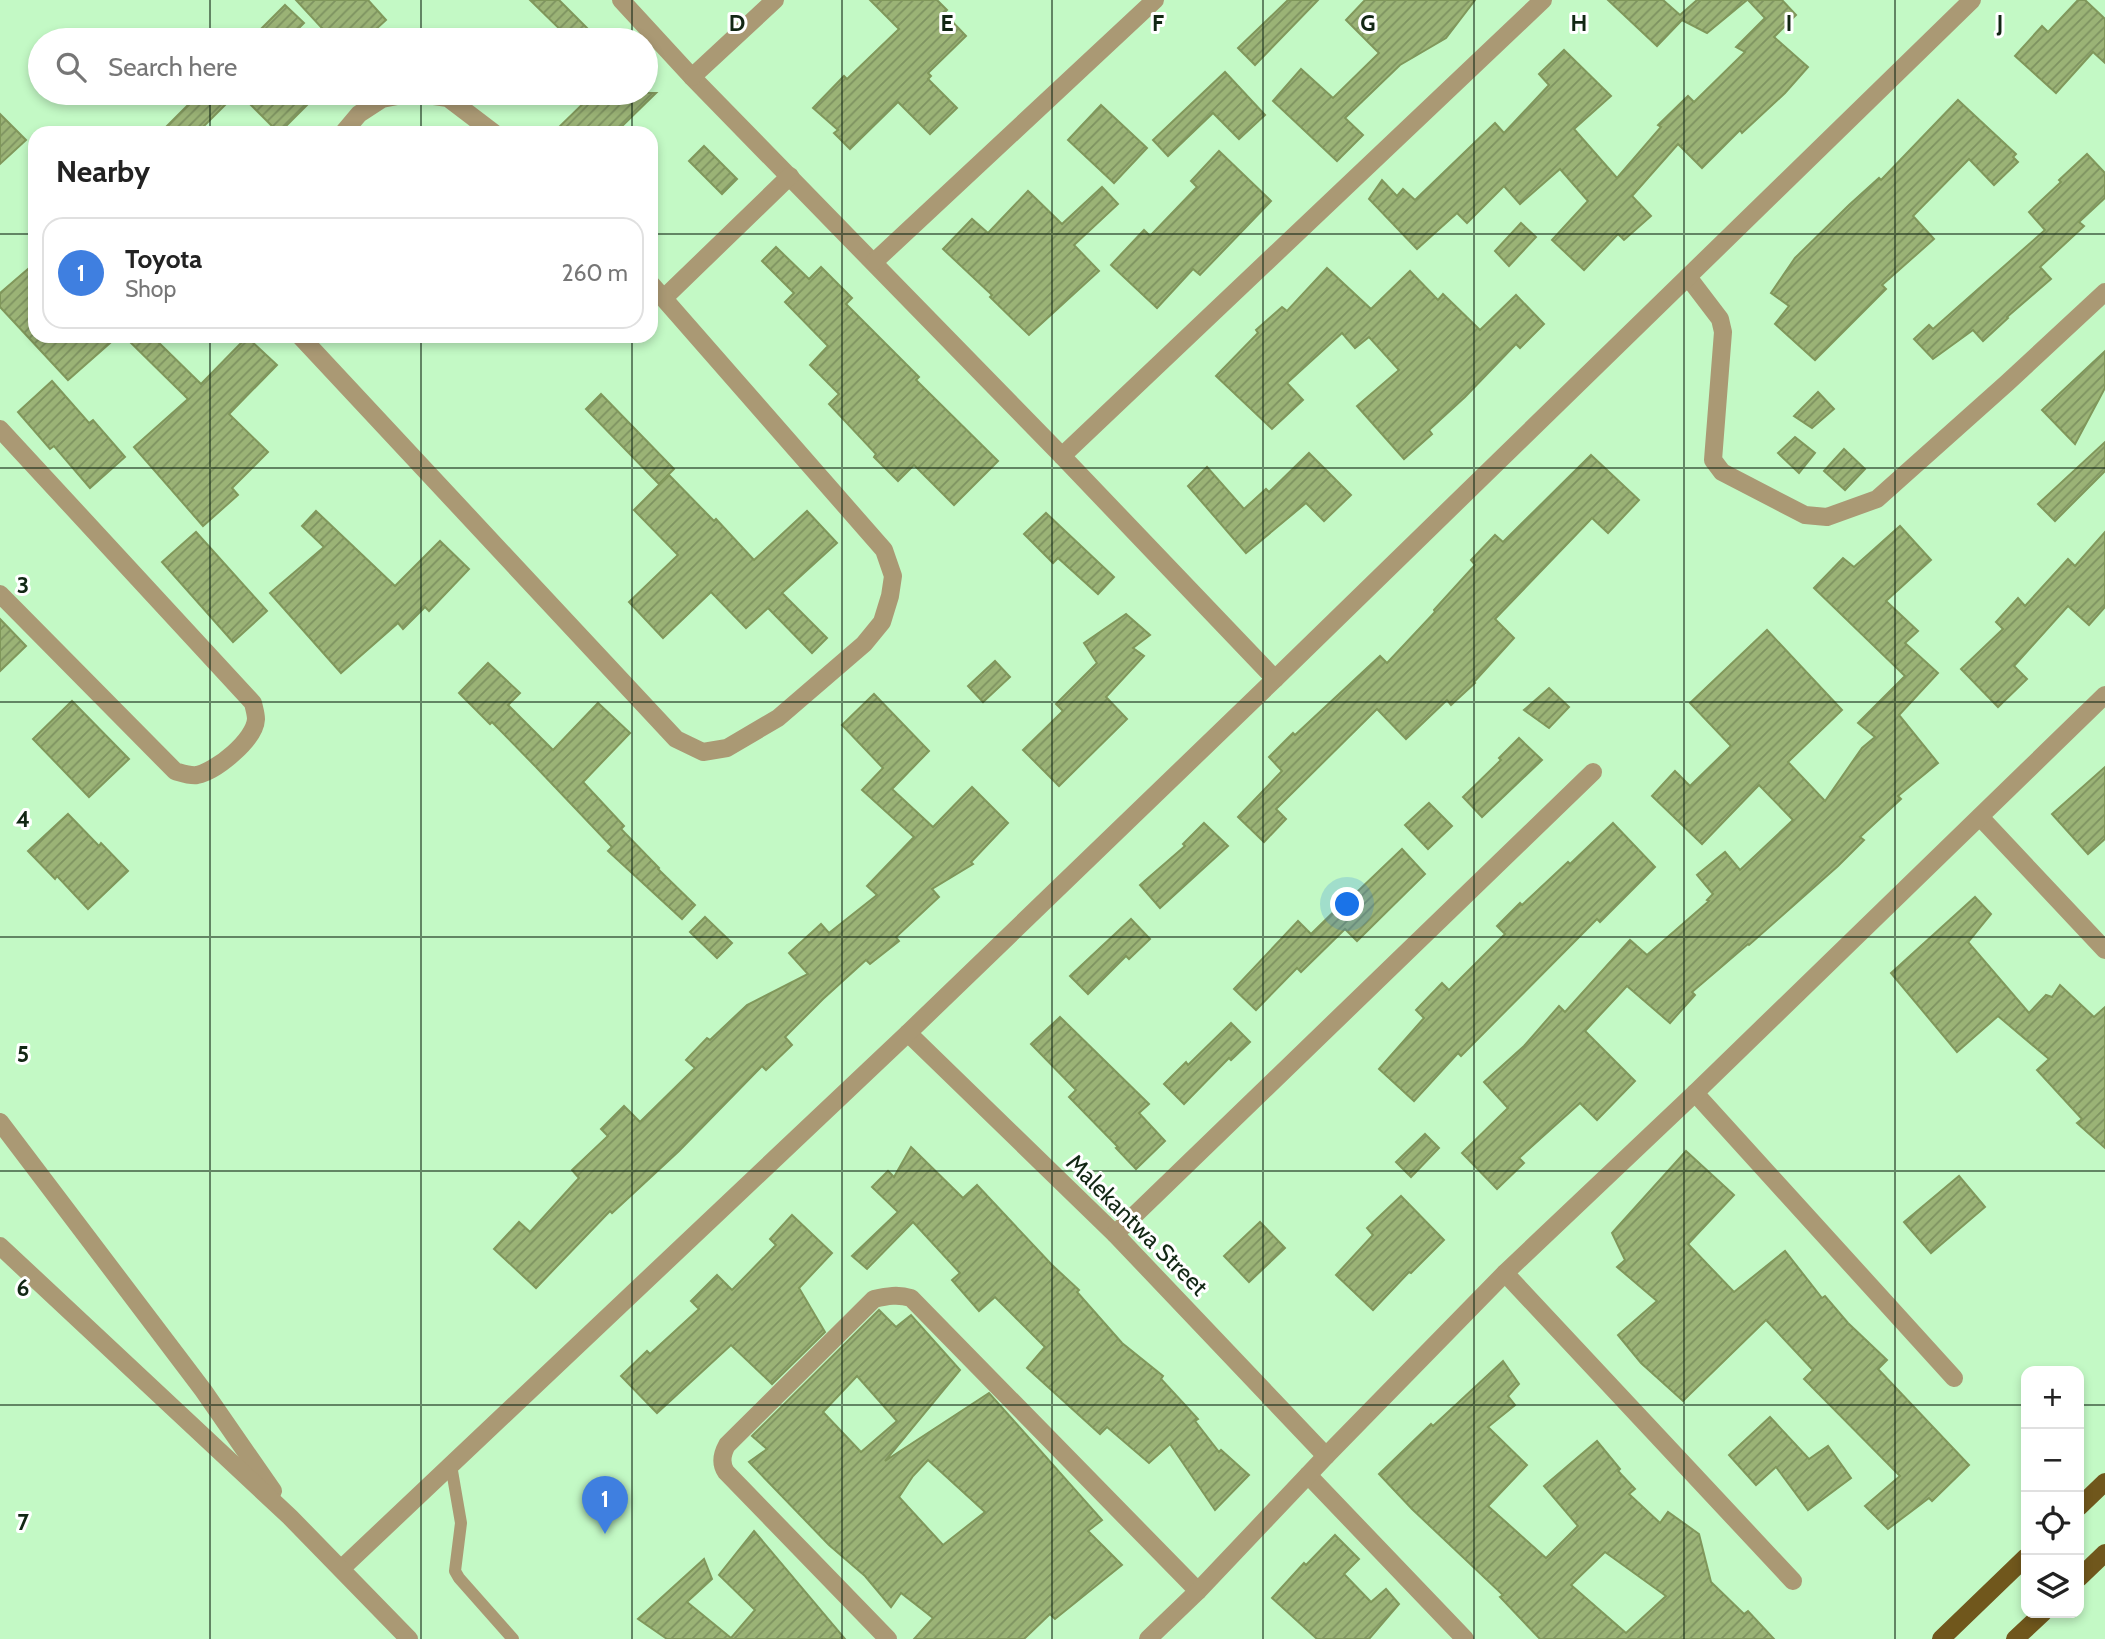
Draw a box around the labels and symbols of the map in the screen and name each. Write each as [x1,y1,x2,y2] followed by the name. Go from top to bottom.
[729,9,745,37] text: D
[940,9,954,37] text: E
[1152,9,1164,37] text: F
[1360,9,1376,37] text: G
[1571,9,1587,37] text: H
[1786,9,1792,37] text: I
[1996,9,2003,37] text: J
[17,571,29,599] text: 3
[16,805,30,833] text: 4
[1330,887,1364,921] your location
[17,1040,29,1068] text: 5
[1061,1148,1214,1301] street label: Malekantwa Street
[17,1274,29,1302] text: 6
[582,1476,628,1534] pin: 1
[17,1508,29,1536] text: 7

